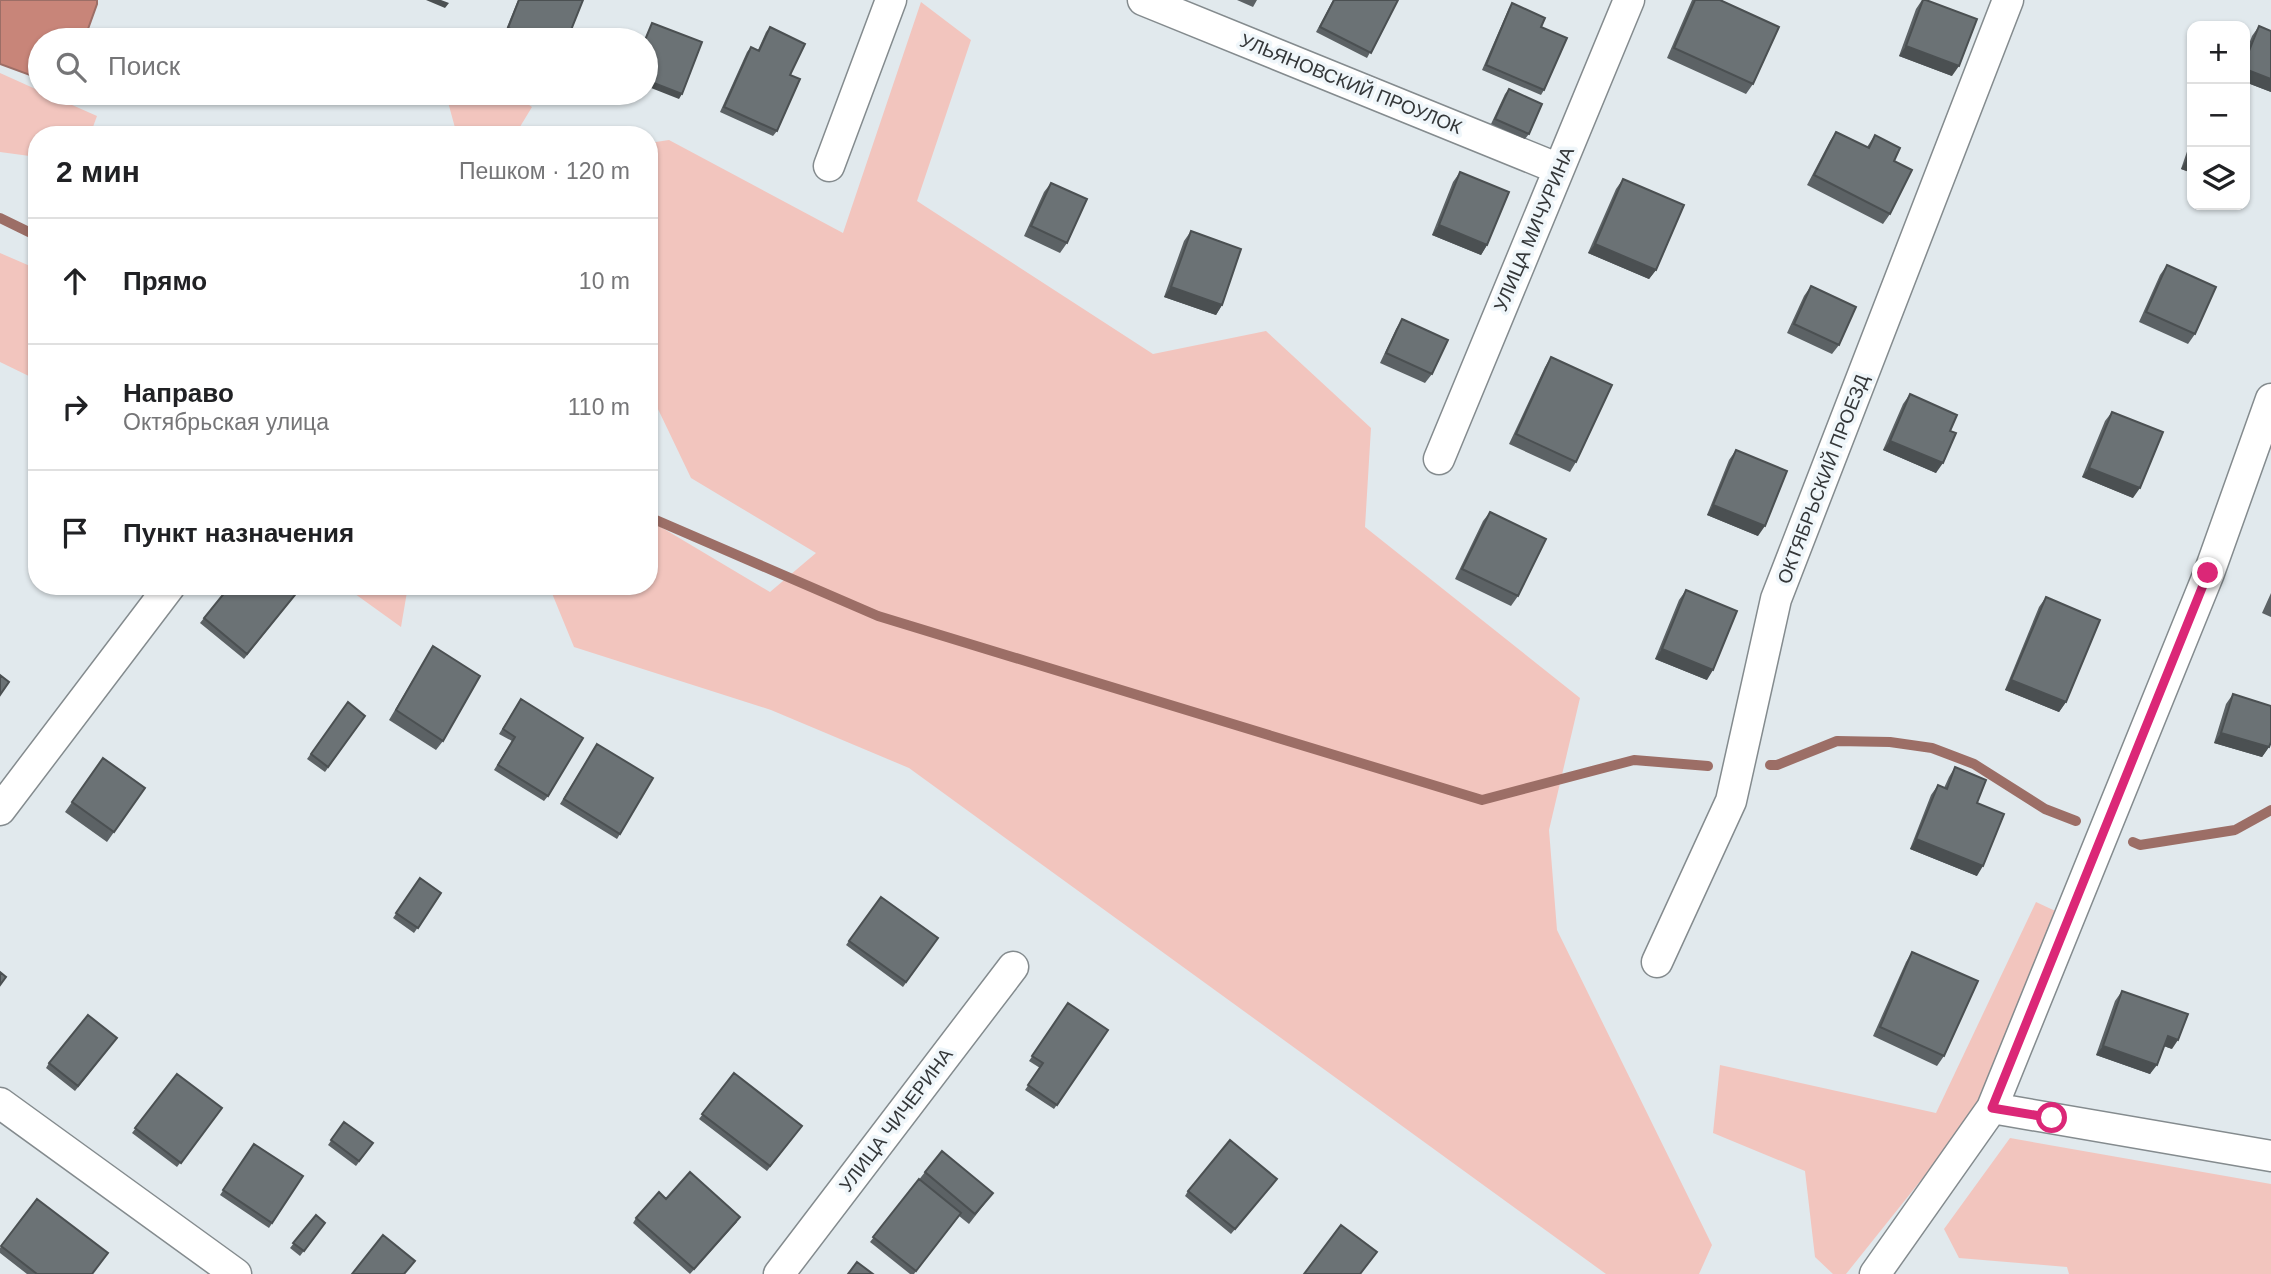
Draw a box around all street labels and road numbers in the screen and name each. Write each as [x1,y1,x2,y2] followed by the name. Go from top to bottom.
[1237,30,1465,138] street label: УЛЬЯНОВСКИЙ ПРОУЛОК
[1490,143,1578,314] street label: УЛИЦА МИЧУРИНА
[1773,371,1873,587] street label: ОКТЯБРЬСКИЙ ПРОЕЗД
[835,1044,957,1196] street label: УЛИЦА ЧИЧЕРИНА

